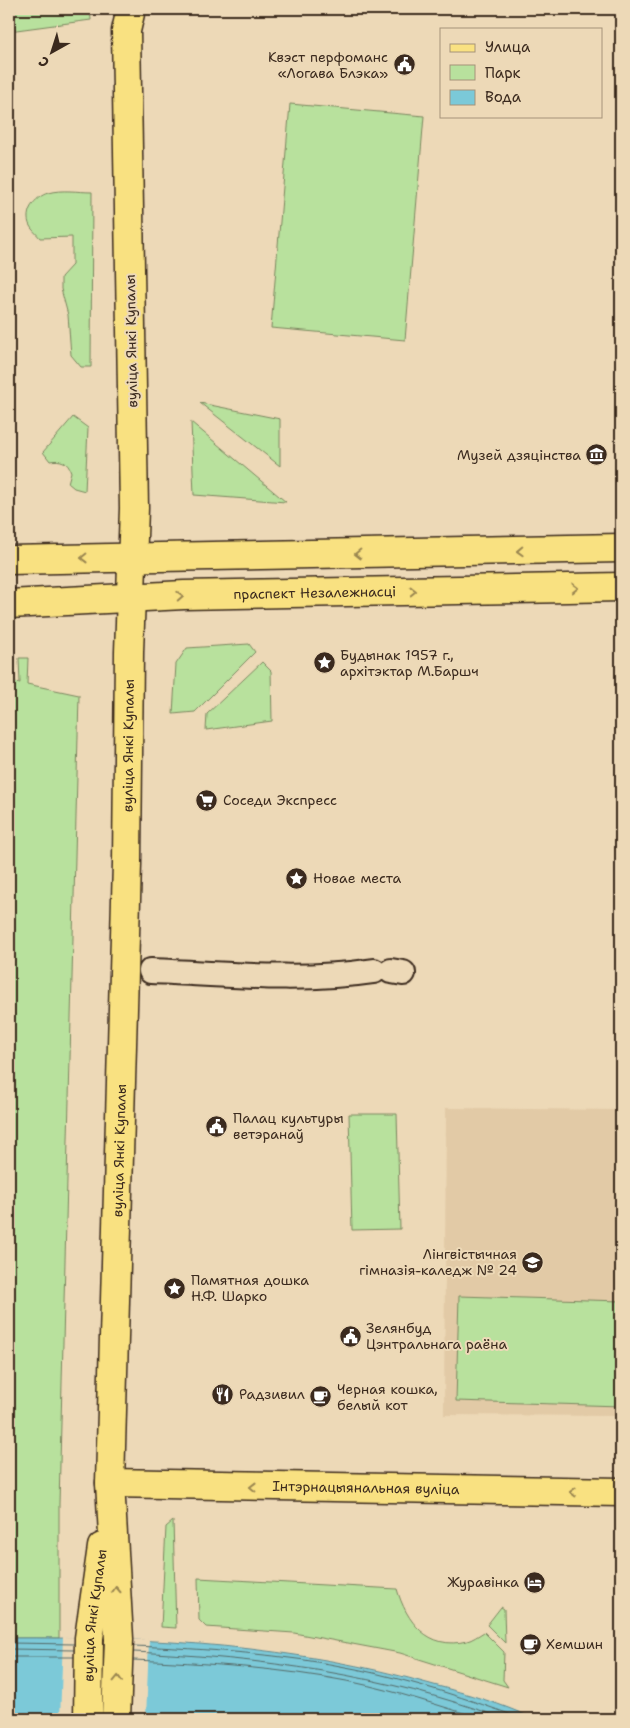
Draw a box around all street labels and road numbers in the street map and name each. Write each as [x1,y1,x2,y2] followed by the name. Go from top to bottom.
[121,274,141,408] street label: вуліца Янкі Купалы
[233,582,396,603] street label: праспект Незалежнасці
[118,679,138,812] street label: вуліца Янкі Купалы
[108,1084,130,1217] street label: вуліца Янкі Купалы
[272,1477,460,1498] street label: Інтэрнацыянальная вуліца
[79,1548,111,1682] street label: вуліца Янкі Купалы

